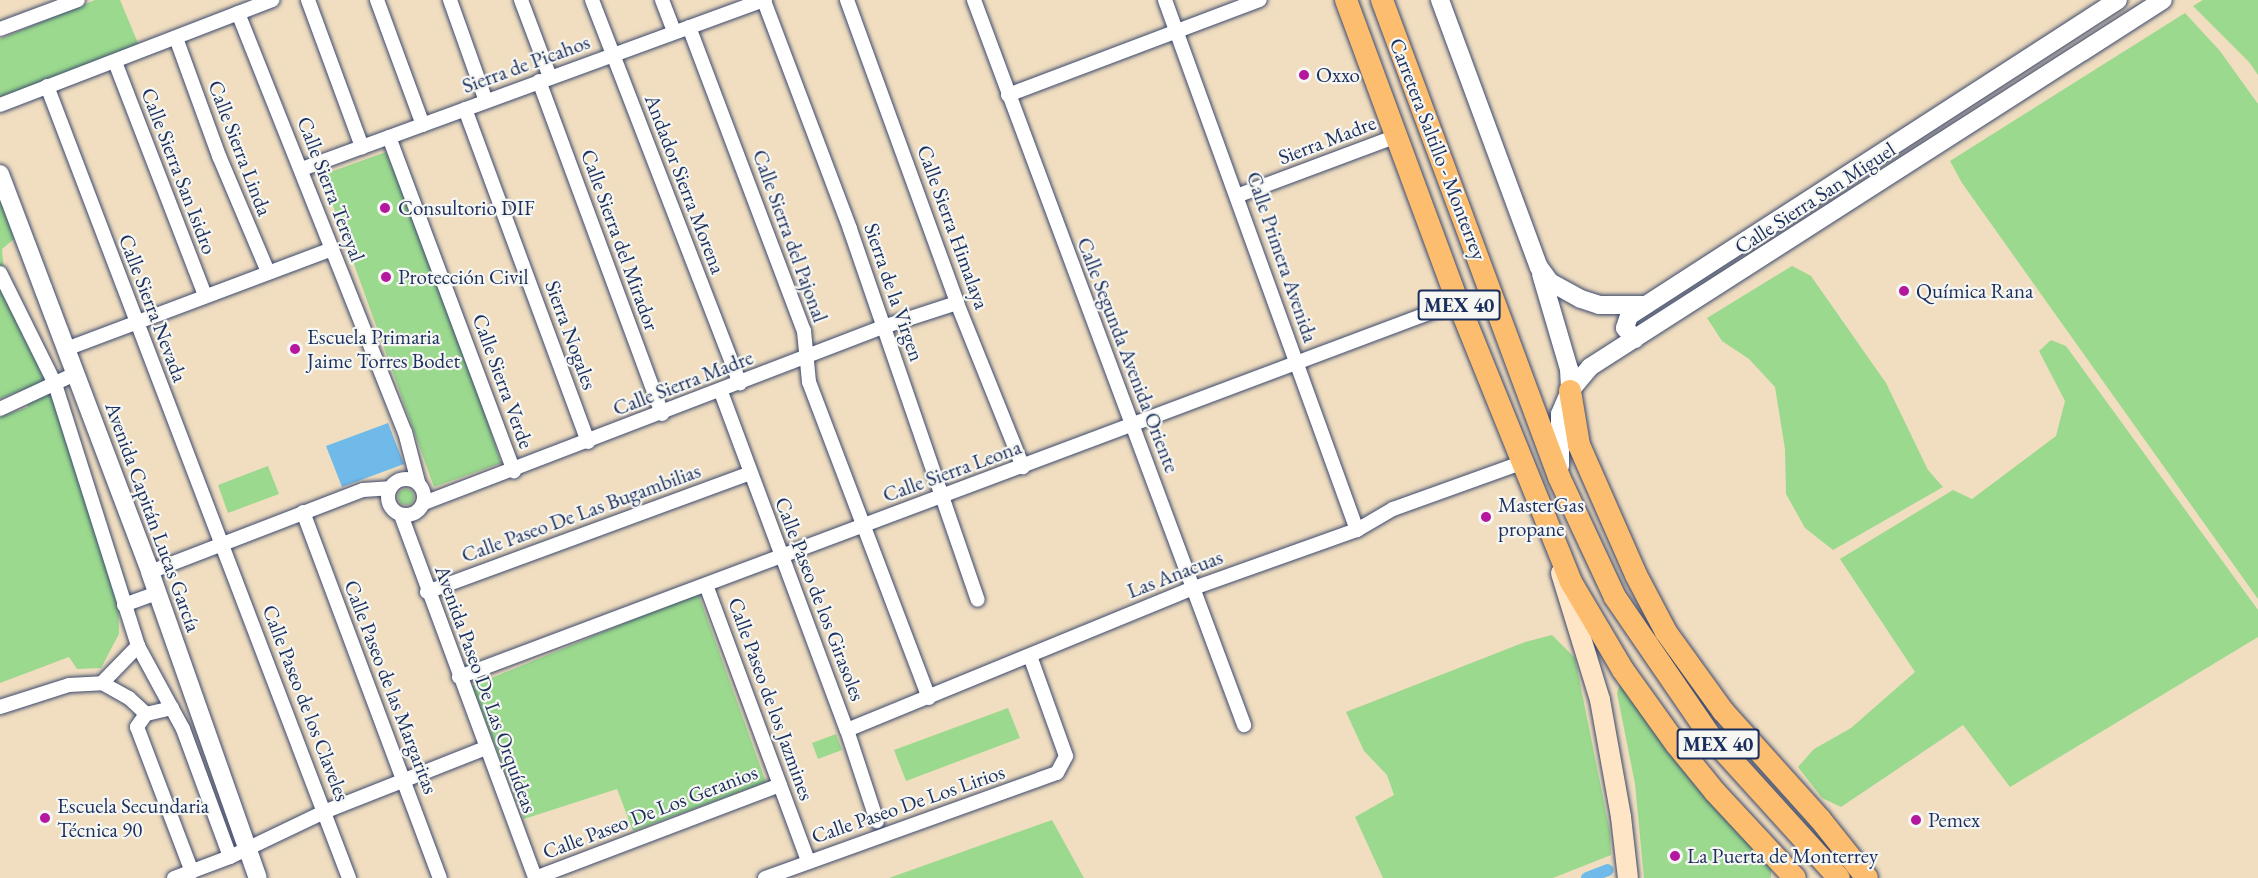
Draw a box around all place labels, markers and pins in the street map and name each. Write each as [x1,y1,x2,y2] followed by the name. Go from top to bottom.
[1316,62,1360,88] place label: Oxxo
[1297,68,1311,82] marker: Oxxo
[398,195,535,221] place label: Consultorio DIF
[376,199,394,217] marker: Consultorio DIF
[398,264,529,290] place label: Protección Civil
[379,270,393,284] marker: Protección Civil
[1916,278,2033,304] place label: Química Rana
[1897,284,1911,298] marker: Química Rana
[307,324,460,374] place label: Escuela Primaria Jaime Torres Bodet
[288,342,302,356] marker: Escuela Primaria Jaime Torres Bodet
[1498,492,1584,542] place label: MasterGas propane
[1479,510,1493,524] marker: MasterGas propane
[57,793,209,843] place label: Escuela Secundaria Técnica 90
[1928,807,1980,833] place label: Pemex
[38,811,52,825] marker: Escuela Secundaria Técnica 90
[1909,813,1923,827] marker: Pemex
[1687,843,1878,869] place label: La Puerta de Monterrey
[1668,849,1682,863] marker: La Puerta de Monterrey

